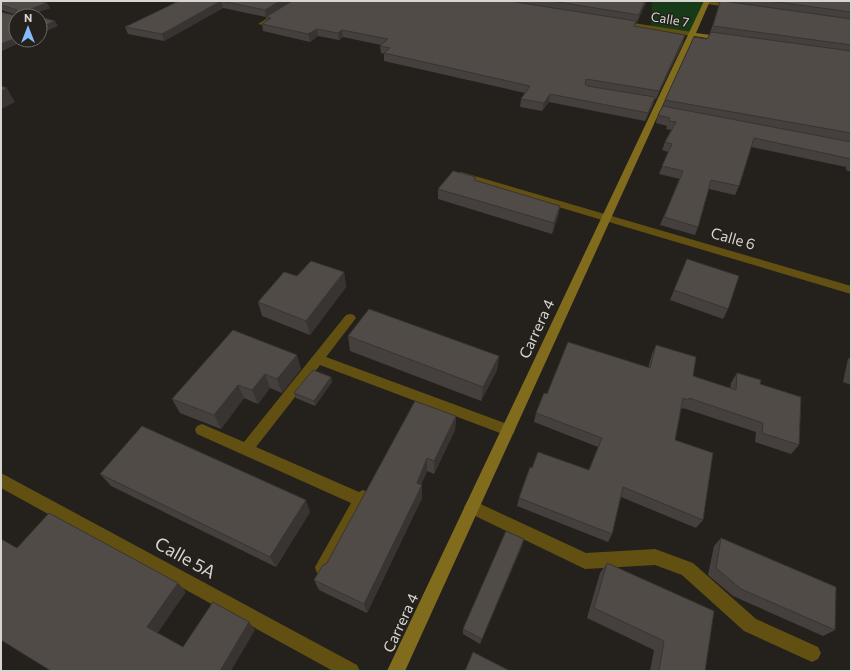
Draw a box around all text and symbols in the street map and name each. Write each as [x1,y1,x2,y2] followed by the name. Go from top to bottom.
[8,8,48,48] north arrow
[650,8,690,30] street label: Calle 7
[24,11,32,24] text: N
[709,223,758,253] street label: Calle 6
[515,296,558,361] street label: Carrera 4
[151,531,220,583] street label: Calle 5A
[379,590,422,655] street label: Carrera 4

